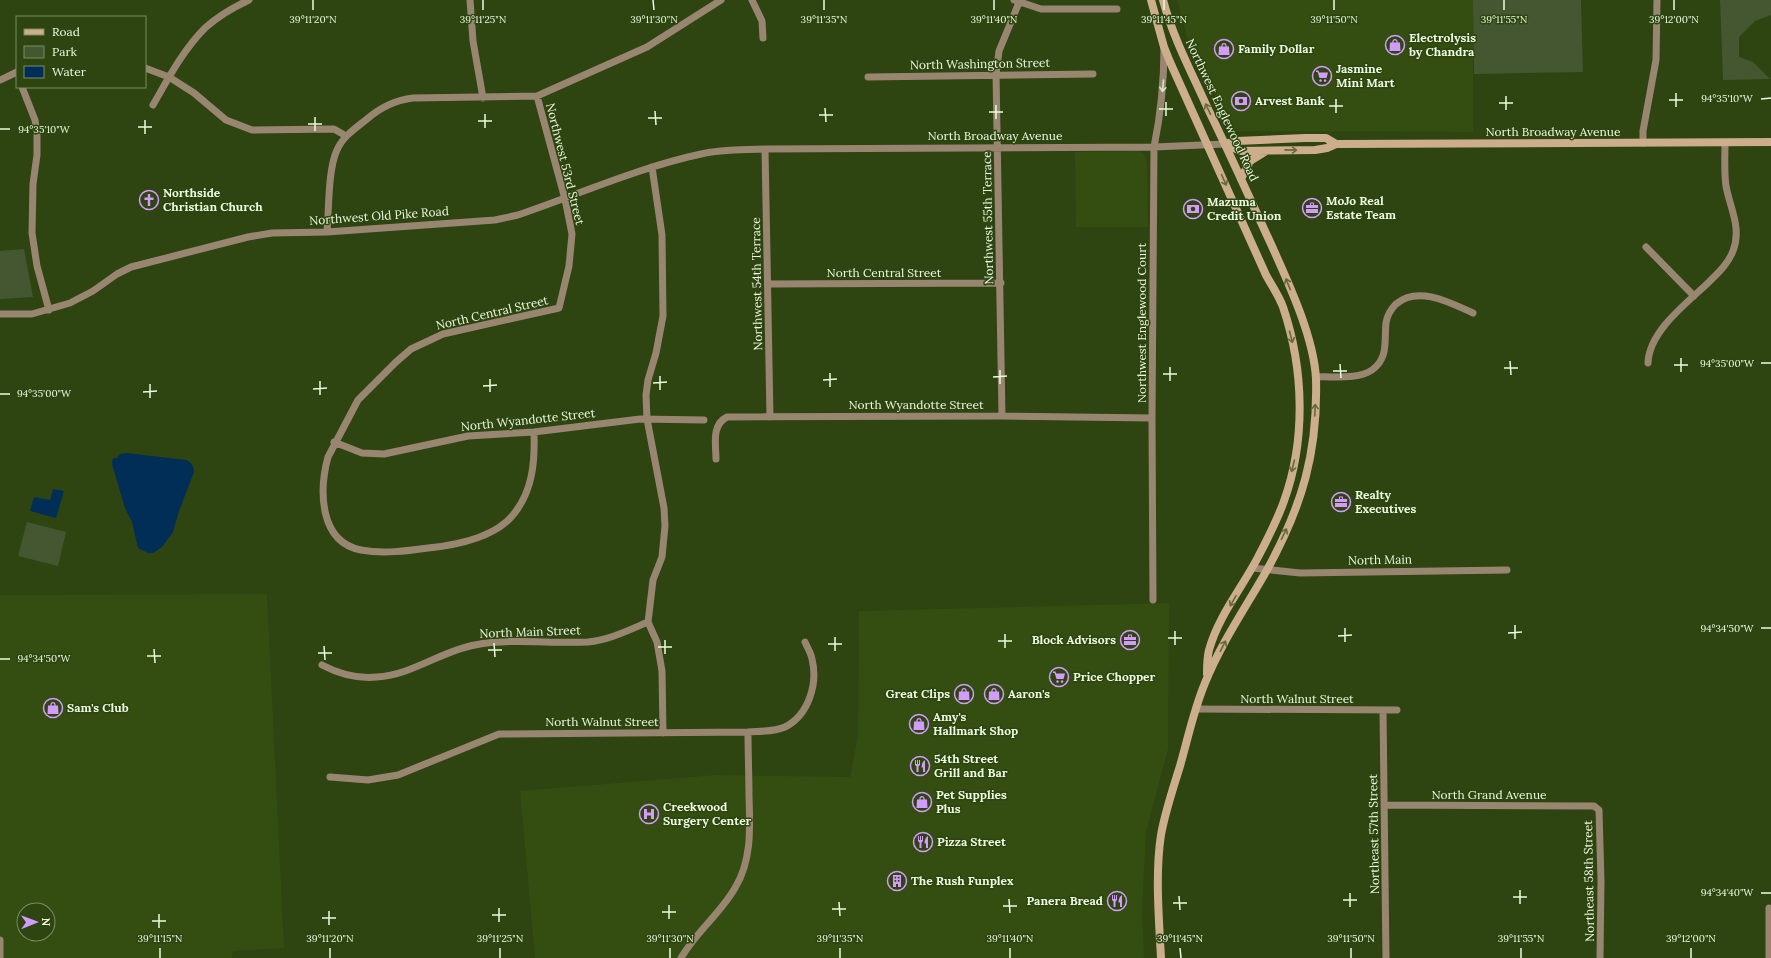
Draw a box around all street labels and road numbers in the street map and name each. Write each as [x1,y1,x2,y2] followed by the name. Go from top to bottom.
[1183,36,1262,183] street label: Northwest Englewood Road
[910,55,1051,72] street label: North Washington Street
[543,101,588,227] street label: Northwest 53rd Street
[1486,124,1621,139] street label: North Broadway Avenue
[928,128,1063,143] street label: North Broadway Avenue
[979,151,996,285] street label: Northwest 55th Terrace
[309,203,449,228] street label: Northwest Old Pike Road
[748,217,765,351] street label: Northwest 54th Terrace
[1134,243,1149,403] street label: Northwest Englewood Court
[827,265,942,280] street label: North Central Street
[434,292,550,333] street label: North Central Street
[848,397,984,412] street label: North Wyandotte Street
[460,405,596,434] street label: North Wyandotte Street
[1348,551,1412,568] street label: North Main
[479,622,581,641] street label: North Main Street
[1240,691,1354,706] street label: North Walnut Street
[545,714,659,729] street label: North Walnut Street
[1365,773,1382,894] street label: Northeast 57th Street
[1431,787,1547,802] street label: North Grand Avenue
[1580,820,1597,942] street label: Northeast 58th Street

